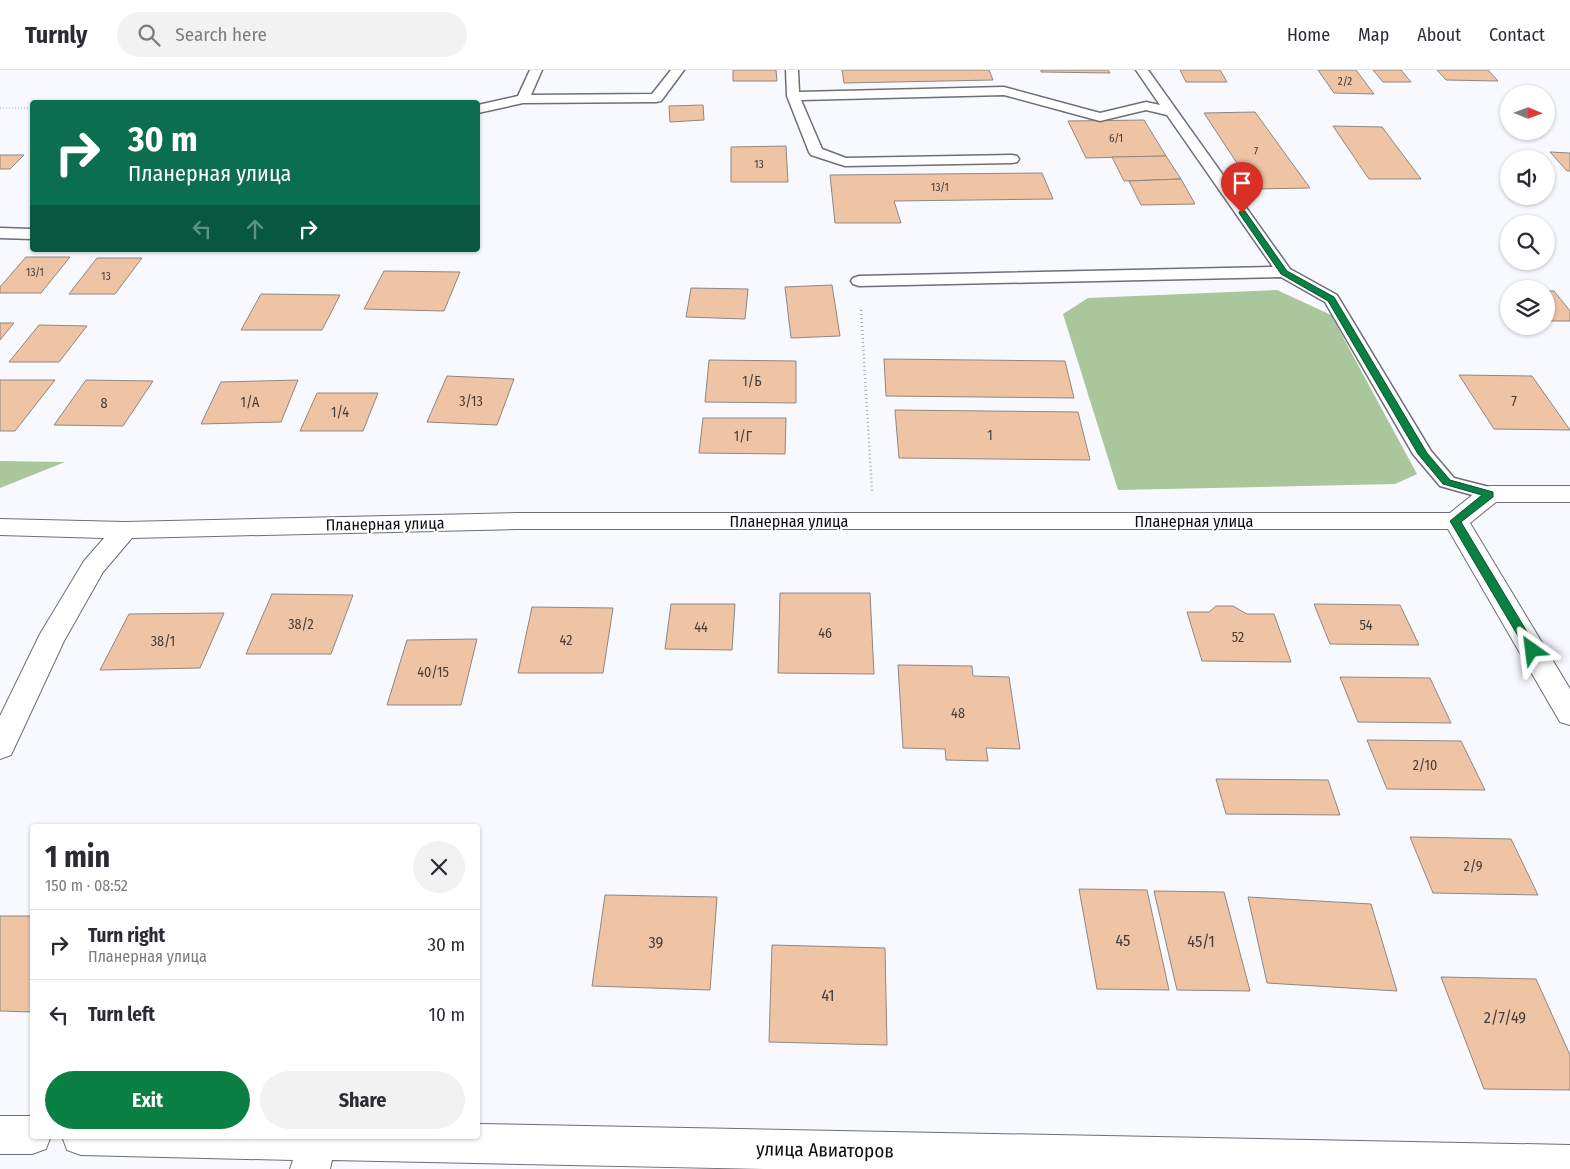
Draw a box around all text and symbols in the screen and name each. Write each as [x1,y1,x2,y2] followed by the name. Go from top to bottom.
[117,12,467,57] search box
[25,21,87,49] text: Turnly
[135,21,163,49] icon: search
[175,23,267,46] text: Search here
[1287,24,1330,46] text: Home
[1358,24,1389,46] text: Map
[1417,24,1461,46] text: About
[1489,24,1545,46] text: Contact
[1338,75,1352,88] house number: 2/2
[1500,85,1555,140] north arrow
[1500,85,1555,335] map controls
[128,118,198,160] text: 30 m
[45,120,110,185] icon: right
[1109,132,1123,145] house number: 6/1
[1254,145,1259,158] house number: 7
[1500,150,1555,205] button: sound
[754,158,764,171] house number: 13
[128,160,291,187] text: Планерная улица
[1221,162,1263,213] pin
[1228,169,1256,197] icon: arrive
[931,181,949,194] house number: 13/1
[188,215,216,243] icon: left
[241,215,269,243] icon: ahead
[294,215,322,243] icon: right
[1500,215,1555,270] button: search
[26,266,44,279] house number: 13/1
[101,270,111,283] house number: 13
[1500,280,1555,335] button: layers
[742,373,762,390] house number: 1/Б
[459,393,483,410] house number: 3/13
[1511,393,1517,410] house number: 7
[241,394,260,411] house number: 1/А
[101,395,108,412] house number: 8
[331,404,349,421] house number: 1/4
[987,427,993,444] house number: 1
[734,428,753,445] house number: 1/Г
[730,512,849,531] street label: Планерная улица
[1135,512,1254,531] street label: Планерная улица
[325,513,445,535] street label: Планерная улица
[288,616,314,633] house number: 38/2
[1359,617,1373,634] house number: 54
[694,619,708,636] house number: 44
[1505,623,1557,675] position arrow
[818,625,832,642] house number: 46
[1232,629,1244,646] house number: 52
[560,632,572,649] house number: 42
[151,633,175,650] house number: 38/1
[417,664,449,681] house number: 40/15
[951,705,965,722] house number: 48
[1413,757,1437,774] house number: 2/10
[45,839,110,875] text: 1 min
[413,841,465,893] button: close
[1464,858,1483,875] house number: 2/9
[45,876,128,895] text: 150 m · 08:52
[88,924,165,947] text: Turn right
[45,931,73,959] icon: right
[1116,931,1130,950] house number: 45
[1187,932,1215,951] house number: 45/1
[427,933,465,956] text: 30 m
[649,933,664,952] house number: 39
[88,947,207,966] text: Планерная улица
[821,986,835,1005] house number: 41
[45,1001,73,1029] icon: left
[88,1003,155,1026] text: Turn left
[429,1003,465,1026] text: 10 m
[1484,1008,1526,1027] house number: 2/7/49
[45,1071,250,1129] button: Exit
[260,1071,465,1129] button: Share
[756,1137,894,1163] street label: улица Авиаторов

